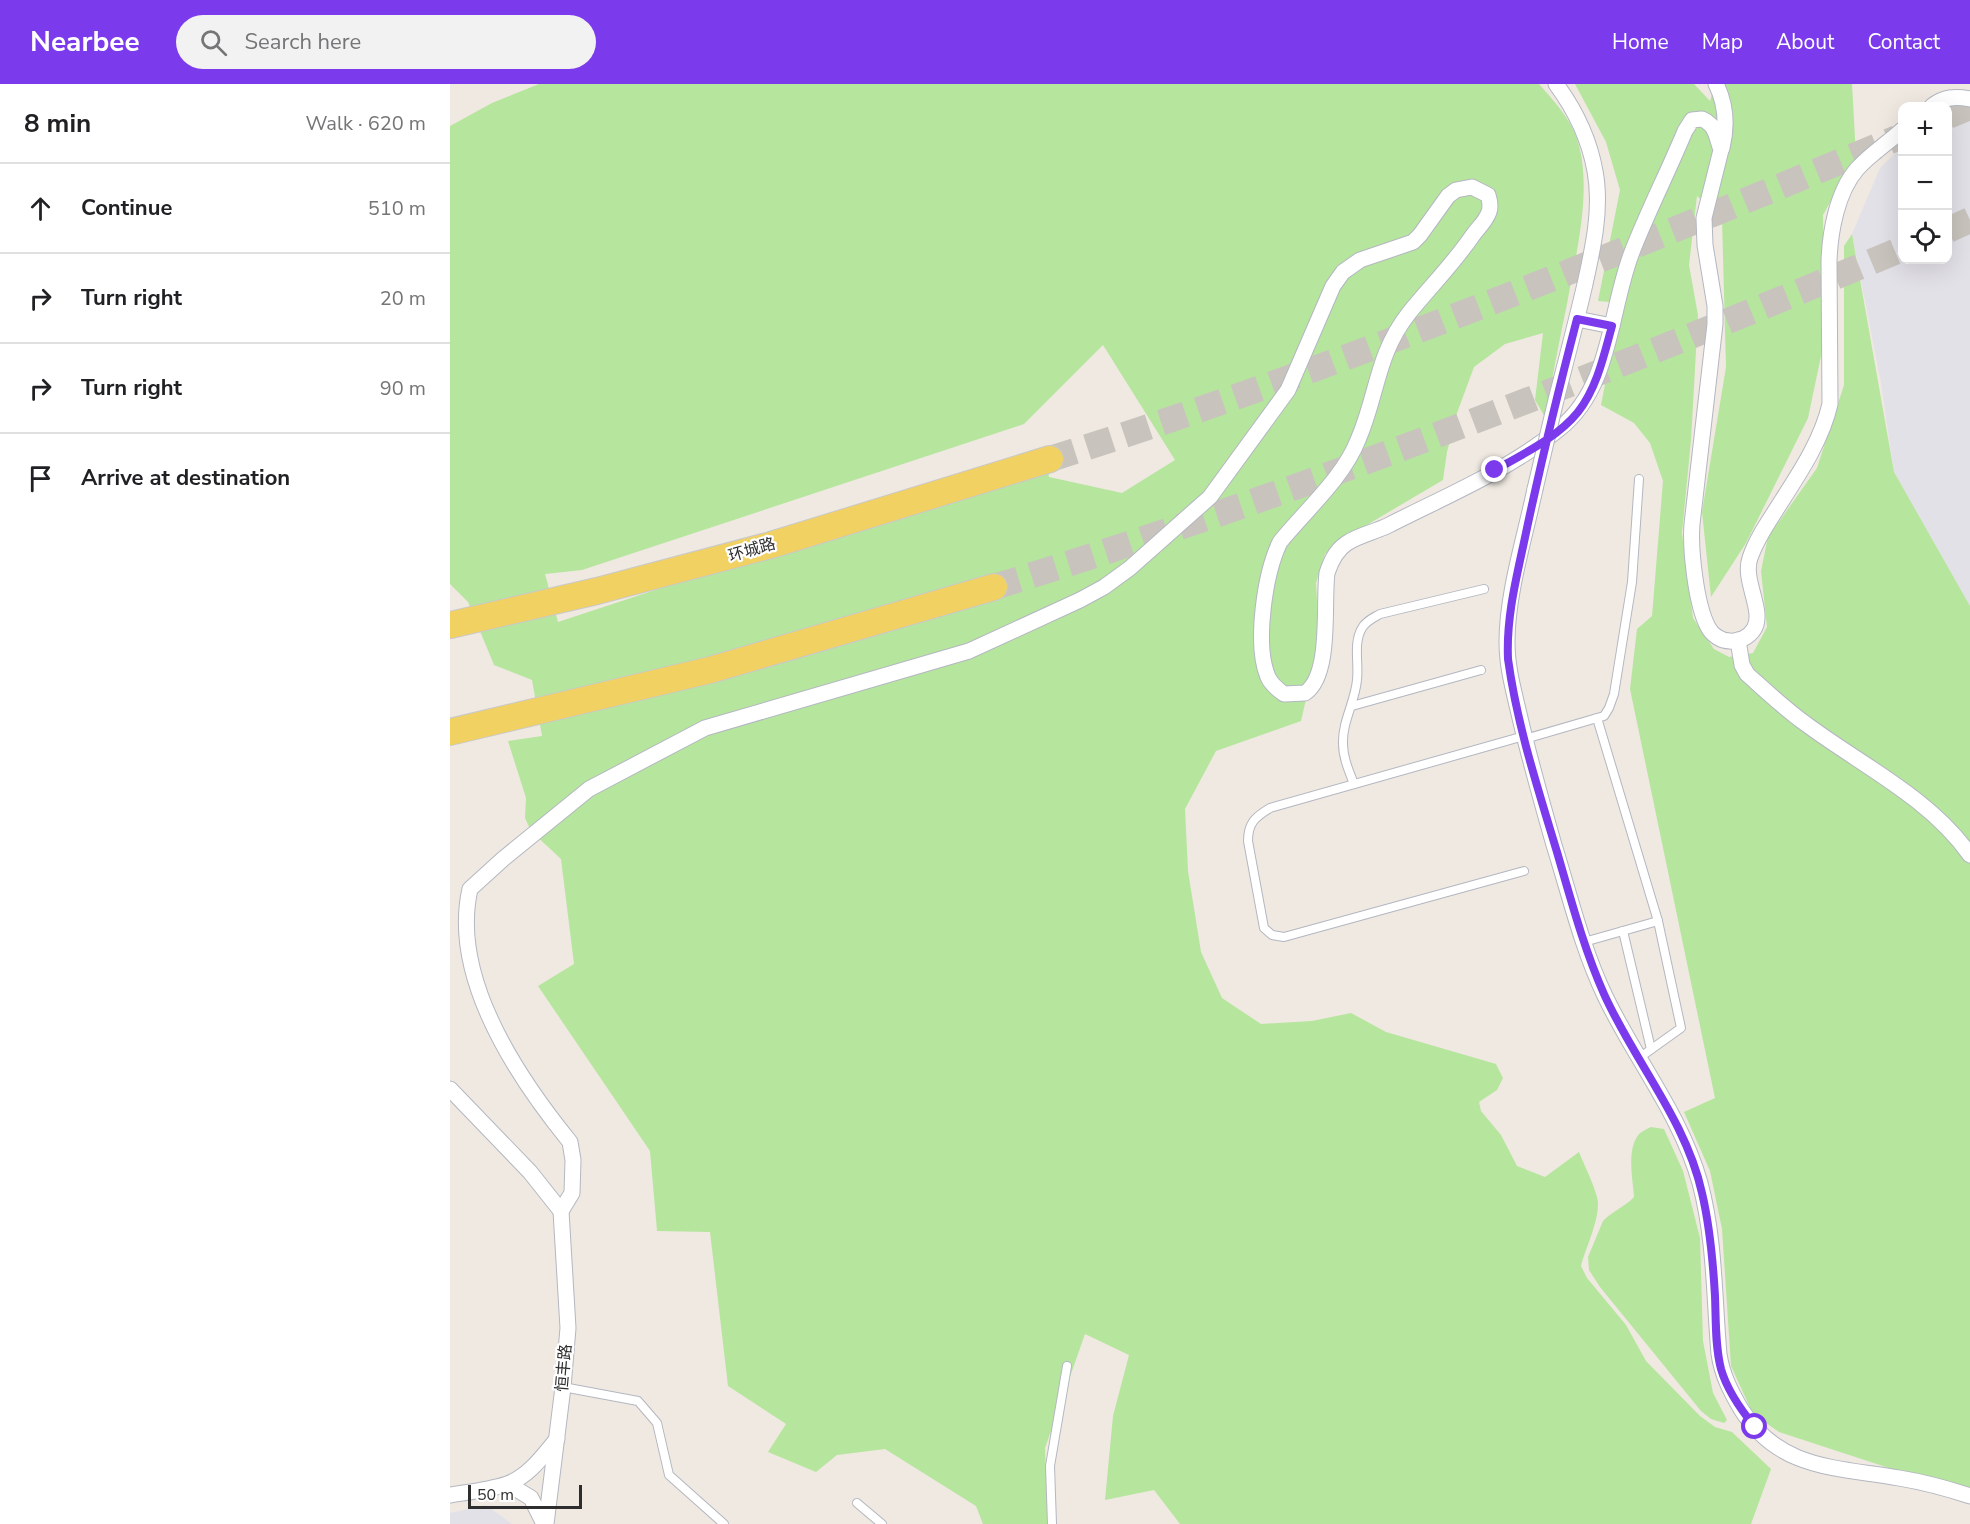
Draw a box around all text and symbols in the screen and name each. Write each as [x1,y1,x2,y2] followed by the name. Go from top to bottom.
[176,15,596,69] search box
[30,23,140,61] text: Nearbee
[197,26,230,59] icon: search
[245,27,361,57] text: Search here
[1612,28,1669,56] text: Home
[1702,28,1743,56] text: Map
[1776,28,1834,56] text: About
[1867,28,1940,56] text: Contact
[1898,102,1952,264] map controls
[1898,102,1952,156] button: +
[24,106,91,141] text: 8 min
[306,110,426,137] text: Walk · 620 m
[1898,156,1952,210] button: −
[24,192,57,225] icon: ahead
[81,193,172,223] text: Continue
[368,195,426,222] text: 510 m
[1898,210,1952,264] button: locate
[24,282,57,315] icon: right
[81,283,182,313] text: Turn right
[380,285,426,312] text: 20 m
[24,372,57,405] icon: right
[81,373,182,403] text: Turn right
[380,375,426,402] text: 90 m
[1481,456,1507,482] route end
[24,462,57,495] icon: arrive
[81,463,290,493] text: Arrive at destination
[726,533,778,567] street label: 环城路
[551,1343,577,1393] street label: 恒丰路
[1741,1413,1767,1439] route start
[468,1482,582,1510] scale bar
[477,1484,514,1506] text: 50 m

